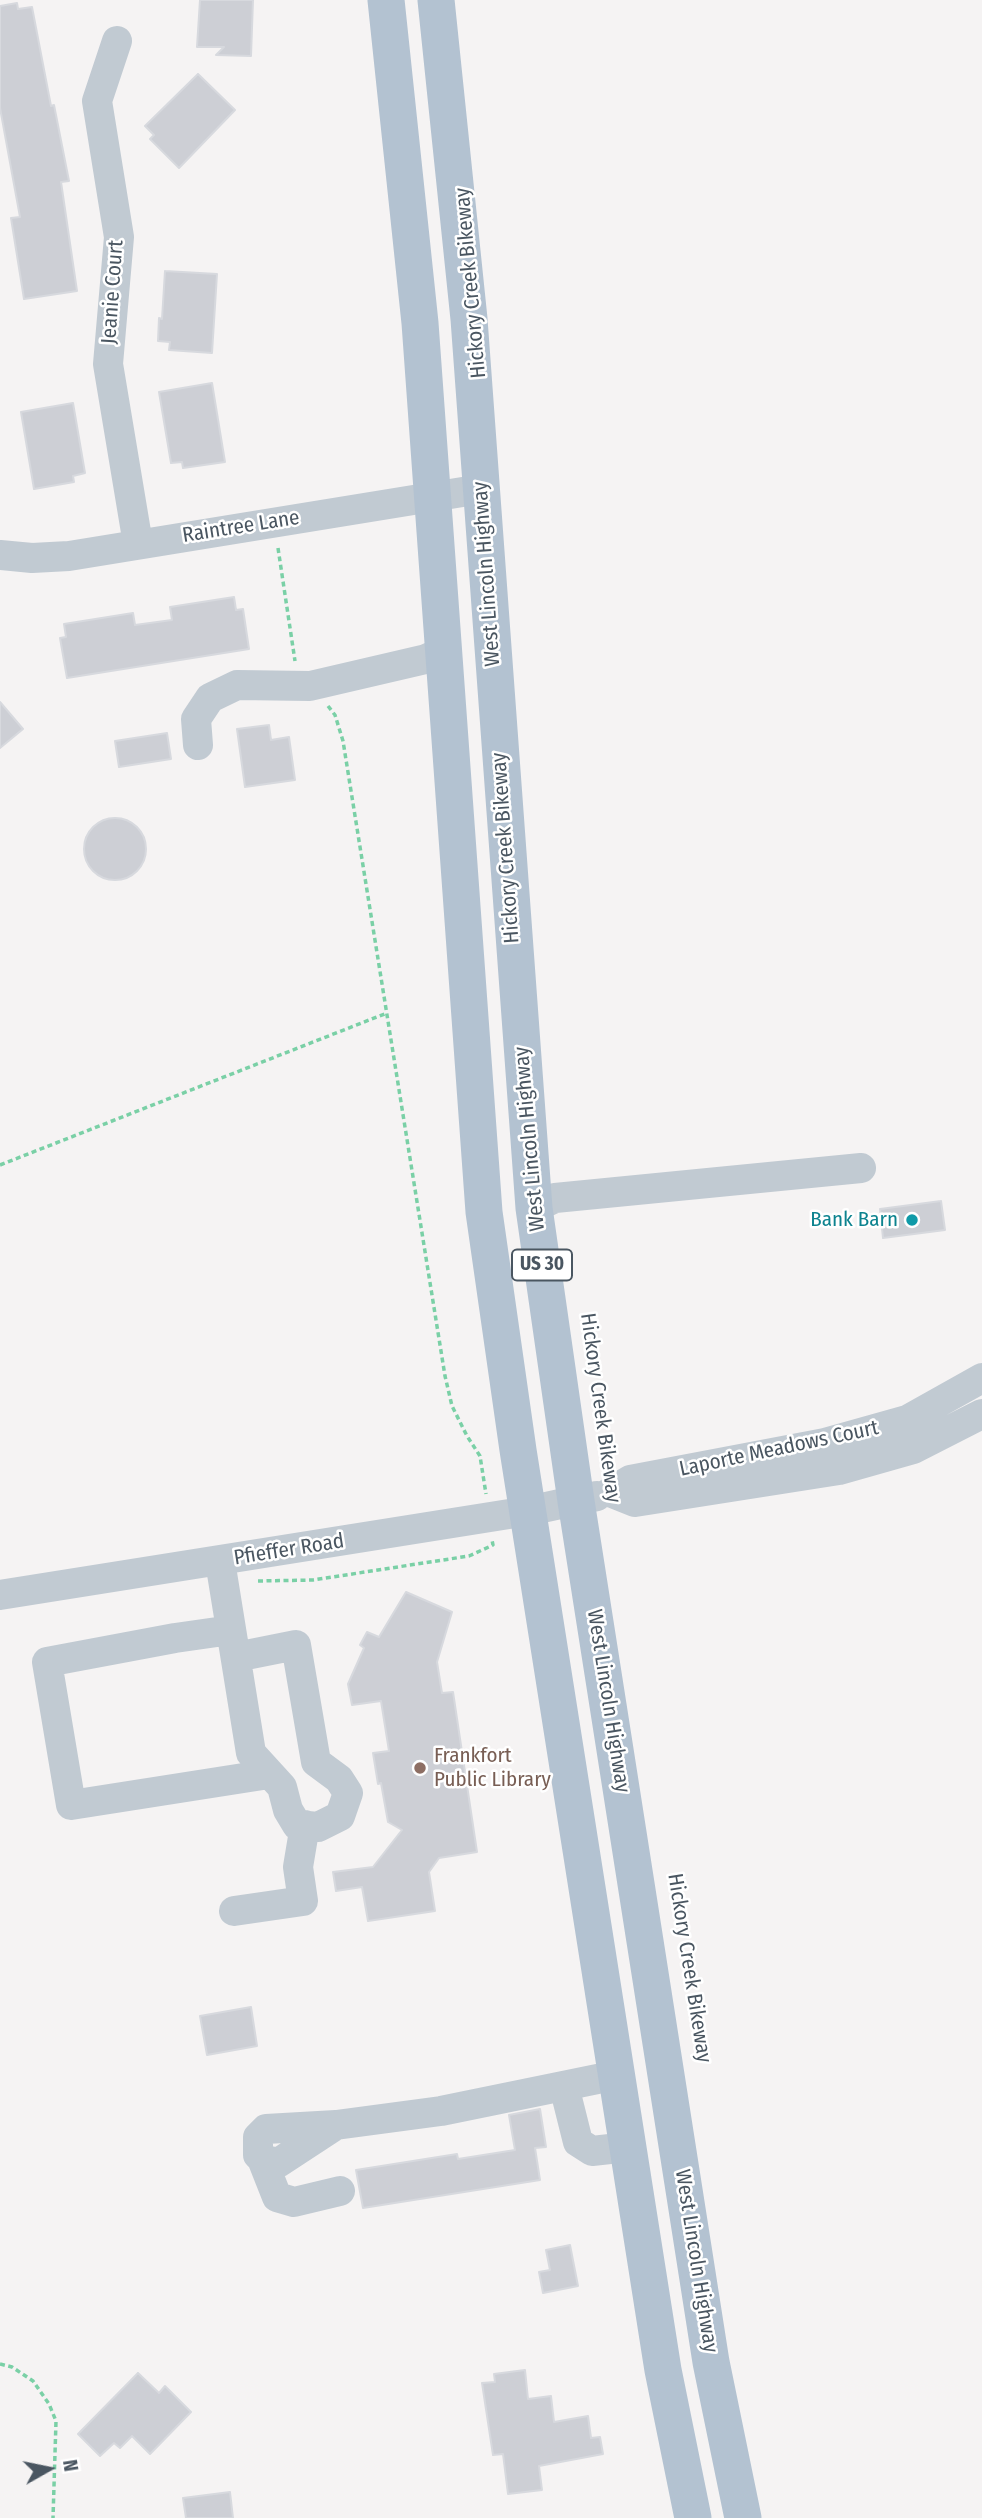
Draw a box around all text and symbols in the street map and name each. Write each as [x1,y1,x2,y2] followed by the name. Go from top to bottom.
[450,187,492,379] street label: Hickory Creek Bikeway
[97,239,129,345] street label: Jeanie Court
[468,481,506,667] street label: West Lincoln Highway
[181,505,301,549] street label: Raintree Lane
[487,752,525,944] street label: Hickory Creek Bikeway
[509,1046,551,1232] street label: West Lincoln Highway
[810,1207,898,1233] place label: Bank Barn
[904,1212,920,1228] marker: Bank Barn
[512,1250,572,1280] road number: US 30
[574,1311,626,1505] street label: Hickory Creek Bikeway
[677,1416,881,1482] street label: Laporte Meadows Court
[232,1529,346,1571] street label: Pfieffer Road
[581,1608,635,1794] street label: West Lincoln Highway
[434,1743,551,1793] place label: Frankfort Public Library
[412,1760,428,1776] marker: Frankfort Public Library
[662,1871,716,2065] street label: Hickory Creek Bikeway
[669,2168,723,2354] street label: West Lincoln Highway
[14,2434,84,2504] north arrow
[58,2458,82,2473] text: N

